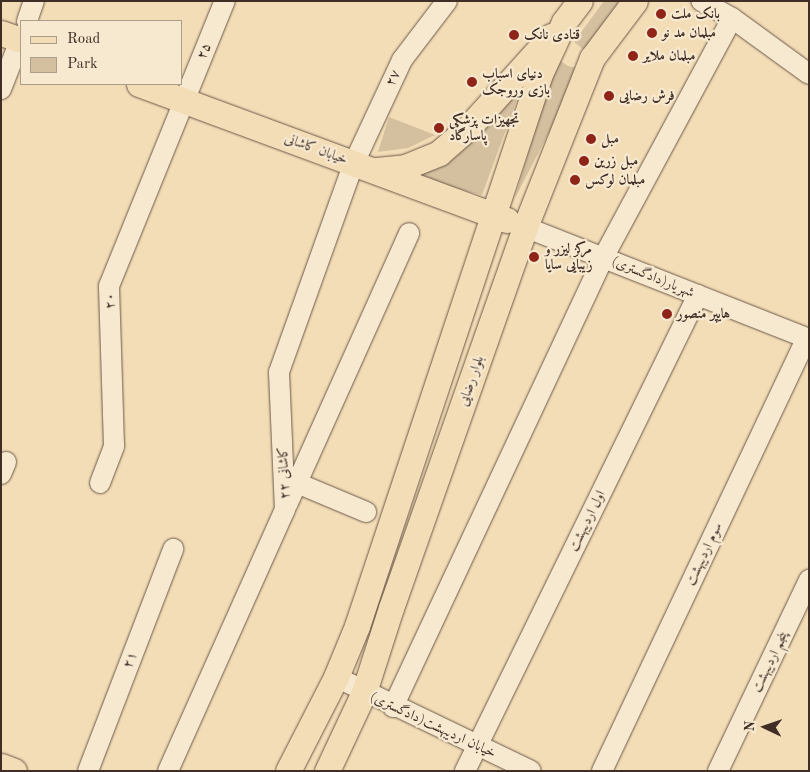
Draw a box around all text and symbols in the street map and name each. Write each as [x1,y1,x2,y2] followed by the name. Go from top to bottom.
[671,6,720,22] place label: بانک ملت
[655,8,667,20] marker: بانک ملت
[20,20,182,85] legend
[662,25,716,41] place label: مبلمان مد نو
[524,27,580,43] place label: قنادی نانک
[646,27,658,39] marker: مبلمان مد نو
[508,29,520,41] marker: قنادی نانک
[67,32,100,47] text: Road
[193,40,215,62] street label: ۲۵
[643,48,695,64] place label: مبلمان ملایر
[627,50,639,62] marker: مبلمان ملایر
[67,57,98,72] text: Park
[482,66,550,98] place label: دنیای اسباب بازی وروجک
[382,67,404,89] street label: ۲۷
[466,76,478,88] marker: دنیای اسباب بازی وروجک
[619,88,675,104] place label: فرش رضایی
[603,90,615,102] marker: فرش رضایی
[449,112,519,144] place label: تجهیزات پزشکی پاسارگاد
[433,122,445,134] marker: تجهیزات پزشکی پاسارگاد
[282,130,350,168] street label: خیابان کاشانی
[601,131,619,147] place label: مبل
[585,133,597,145] marker: مبل
[594,153,638,169] place label: مبل زرین
[578,155,590,167] marker: مبل زرین
[585,172,645,188] place label: مبلمان لوکس
[569,174,581,186] marker: مبلمان لوکس
[545,241,593,274] place label: مرکز لیزر و زیبایی سایا
[527,250,541,264] marker: مرکز لیزر و زیبایی سایا
[609,253,697,301] street label: شهریار(دادگستری)
[101,293,119,309] street label: ۲۰
[677,306,730,322] place label: هایپر منصور
[661,308,673,320] marker: هایپر منصور
[455,354,487,408] street label: بلوار رضایی
[275,446,293,500] street label: کاشانی ۲۲
[565,488,609,554] street label: اول اردیبهشت
[682,520,726,588] street label: سوم اردیبهشت
[748,629,792,695] street label: پنجم اردیبهشت
[119,649,141,671] street label: ۲۱
[367,688,499,762] street label: خیابان اردیبهشت(دادگستری)
[740,702,790,752] north arrow
[743,721,757,732] text: N

